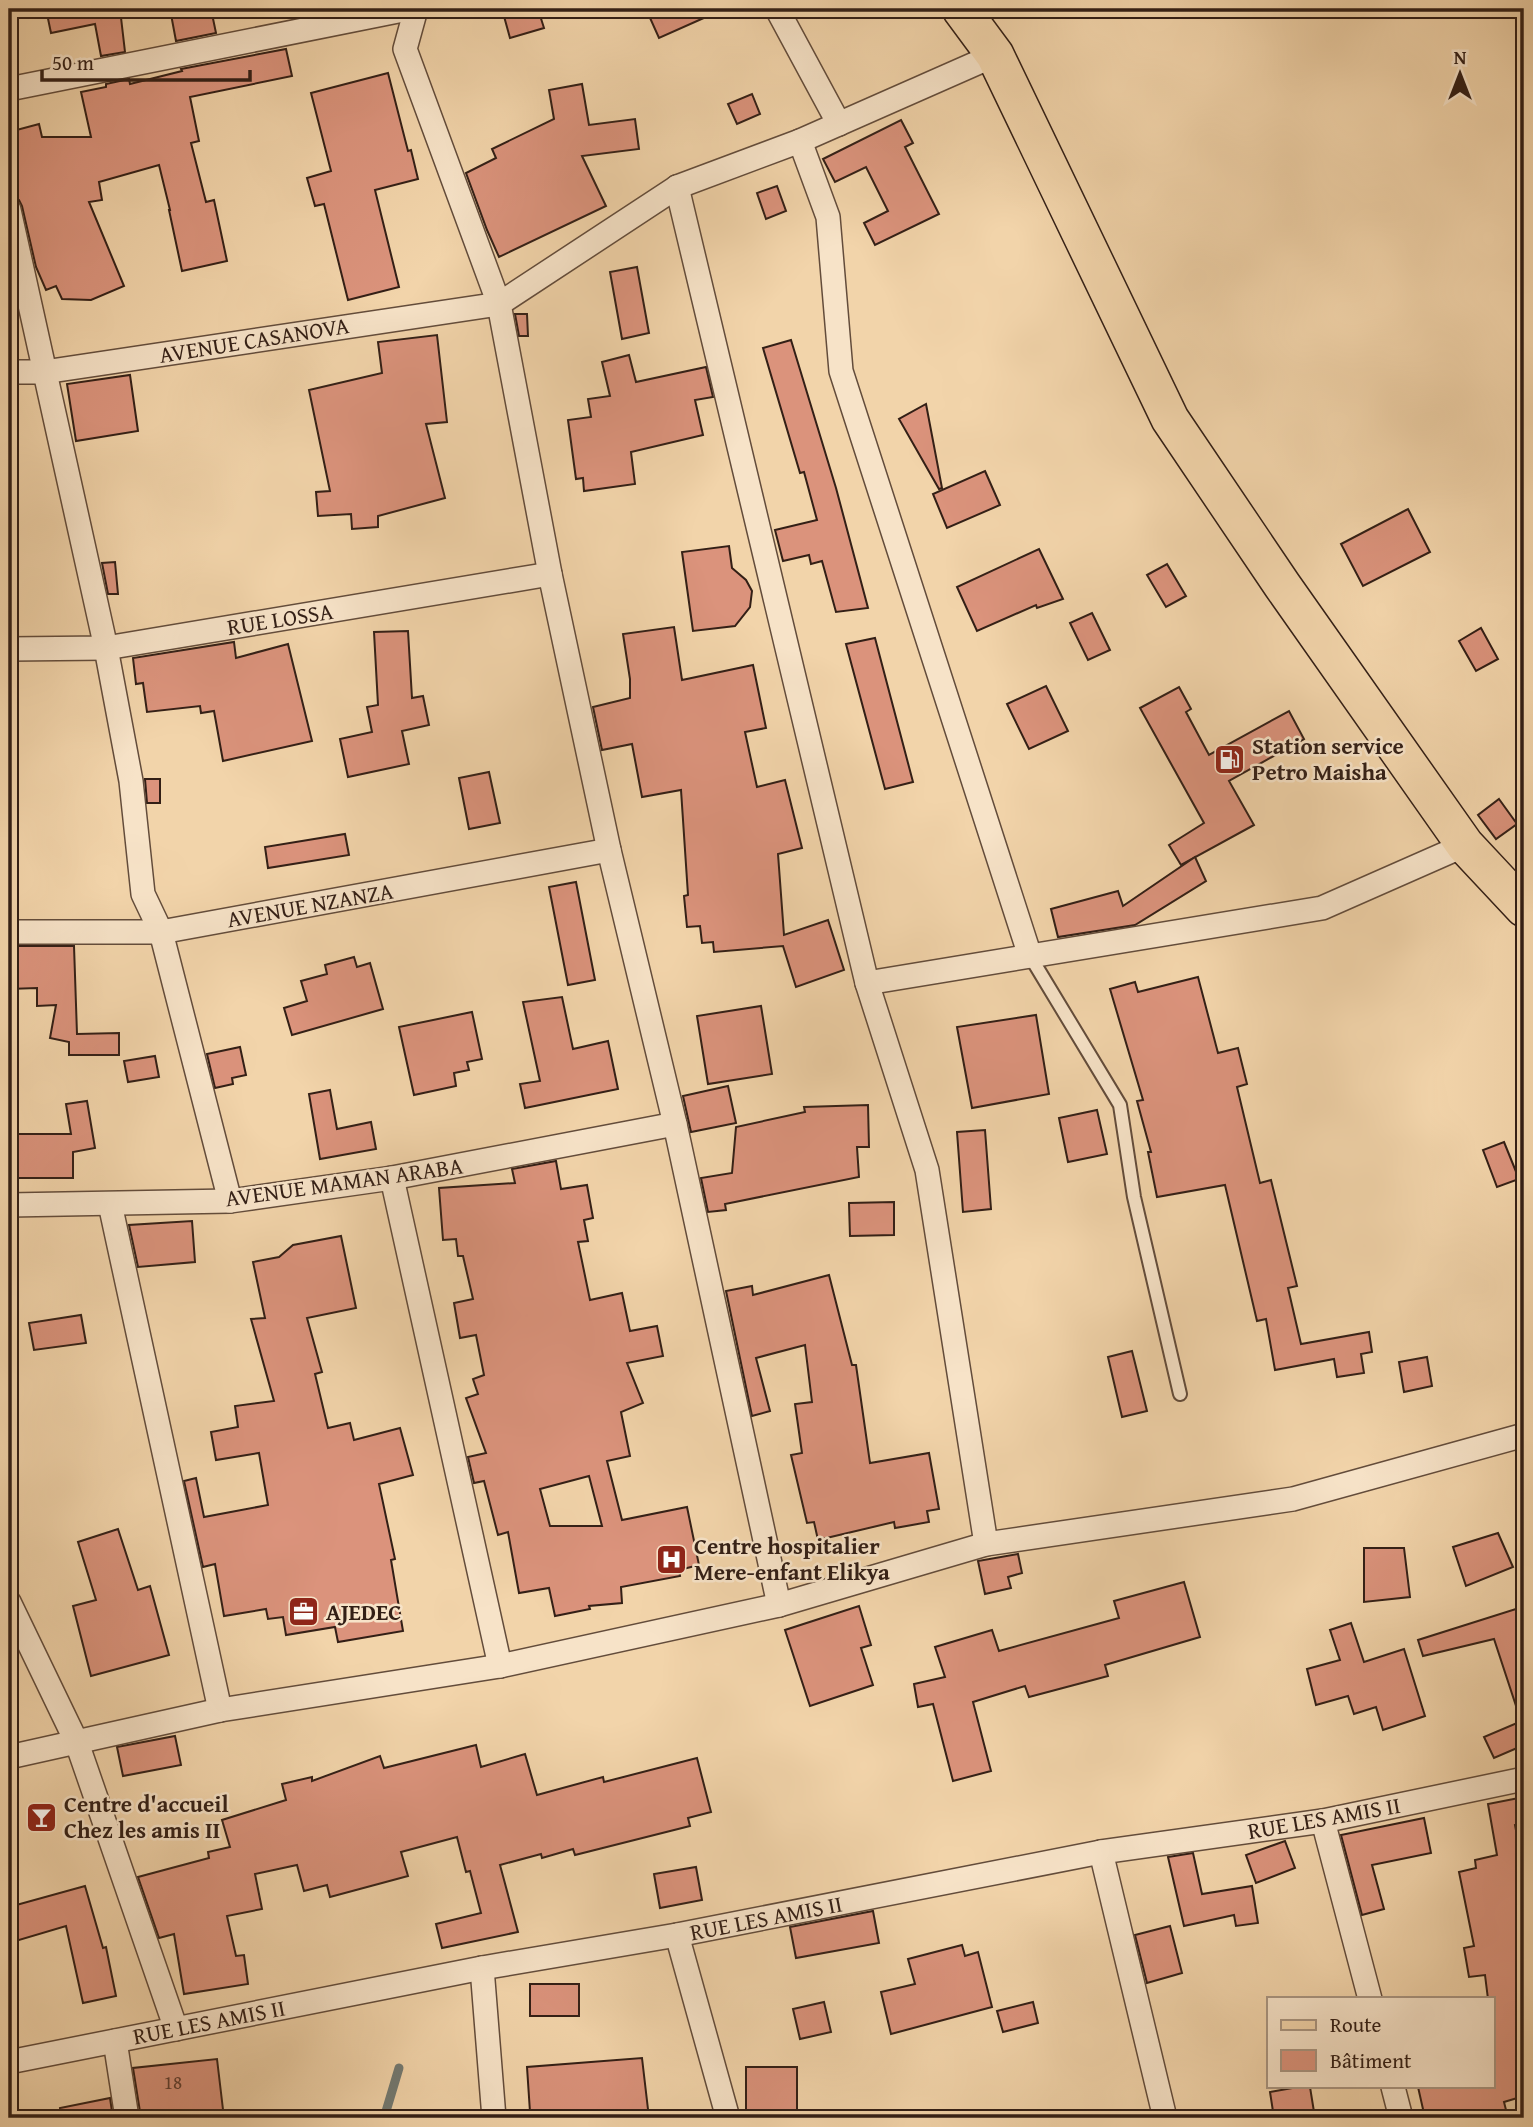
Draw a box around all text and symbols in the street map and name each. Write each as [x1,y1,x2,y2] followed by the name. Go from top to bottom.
[42,38,250,82] scale bar
[1424,38,1494,108] north arrow
[1454,43,1467,71] text: N
[52,47,94,78] text: 50 m
[157,308,351,371] street label: AVENUE CASANOVA
[225,594,335,643] street label: RUE LOSSA
[1252,729,1404,788] place label: Station service Petro Maisha
[1212,742,1246,776] fuel station icon: Station service Petro Maisha
[224,874,396,935] street label: AVENUE NZANZA
[223,1148,465,1215] street label: AVENUE MAMAN ARABA
[694,1529,890,1588] place label: Centre hospitalier Mere-enfant Elikya
[654,1542,688,1576] hospital icon: Centre hospitalier Mere-enfant Elikya
[286,1595,320,1629] office icon: AJEDEC
[326,1595,401,1628] place label: AJEDEC
[64,1787,229,1846] place label: Centre d'accueil Chez les amis II
[1245,1788,1403,1847] street label: RUE LES AMIS II
[24,1800,58,1834] bar icon: Centre d'accueil Chez les amis II
[687,1887,845,1948] street label: RUE LES AMIS II
[130,1991,288,2052] street label: RUE LES AMIS II
[1267,1997,1494,2088] legend
[1330,2009,1382,2040] text: Route
[1330,2045,1412,2076] text: Bâtiment
[164,2068,182,2096] house number: 18

